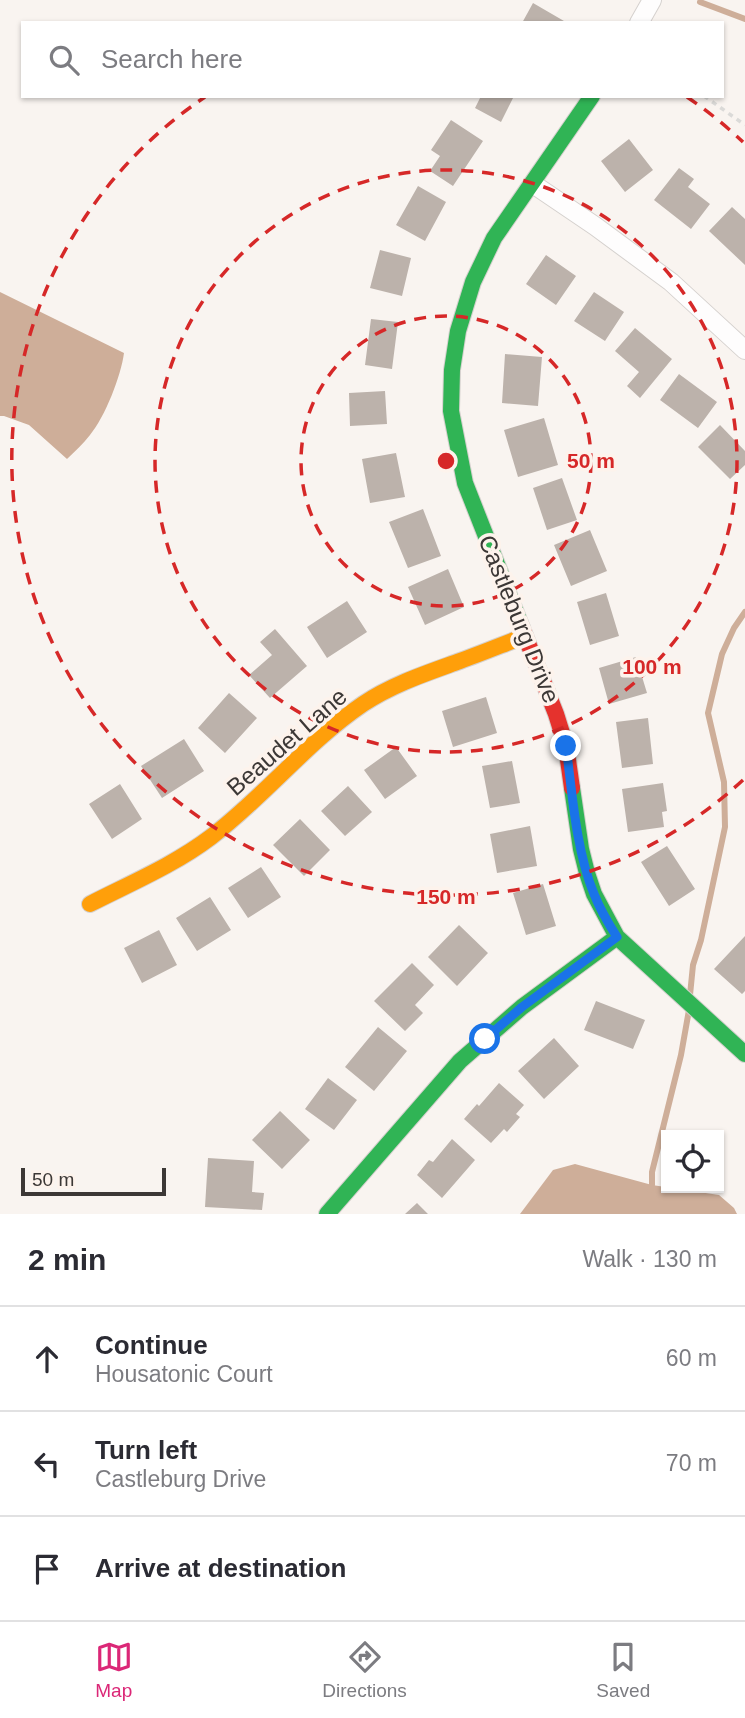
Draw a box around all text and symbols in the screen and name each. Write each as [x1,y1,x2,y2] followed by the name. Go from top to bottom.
[21,21,724,98] search box
[45,41,83,79] icon: search
[101,44,243,74] text: Search here
[434,449,458,473] centre of rings
[567,449,615,472] text: 50 m
[473,531,565,707] street label: Castleburg Drive
[622,655,682,678] text: 100 m
[221,682,352,801] street label: Beaudet Lane
[550,730,581,761] route end
[416,885,476,908] text: 150 m
[469,1023,500,1054] route start
[661,1130,724,1193] map controls
[661,1130,724,1193] button: locate
[21,1165,166,1197] scale bar
[32,1169,74,1190] text: 50 m
[28,1243,106,1276] text: 2 min
[582,1246,717,1272] text: Walk · 130 m
[95,1330,208,1360] text: Continue
[28,1340,66,1378] icon: ahead
[666,1345,717,1371] text: 60 m
[95,1361,273,1387] text: Housatonic Court
[95,1435,197,1465] text: Turn left
[28,1445,66,1483] icon: left
[666,1450,717,1476] text: 70 m
[95,1466,266,1492] text: Castleburg Drive
[28,1550,66,1588] icon: arrive
[95,1553,346,1583] text: Arrive at destination
[95,1638,133,1702] tab: Map
[322,1638,407,1702] tab: Directions
[596,1638,650,1702] tab: Saved

